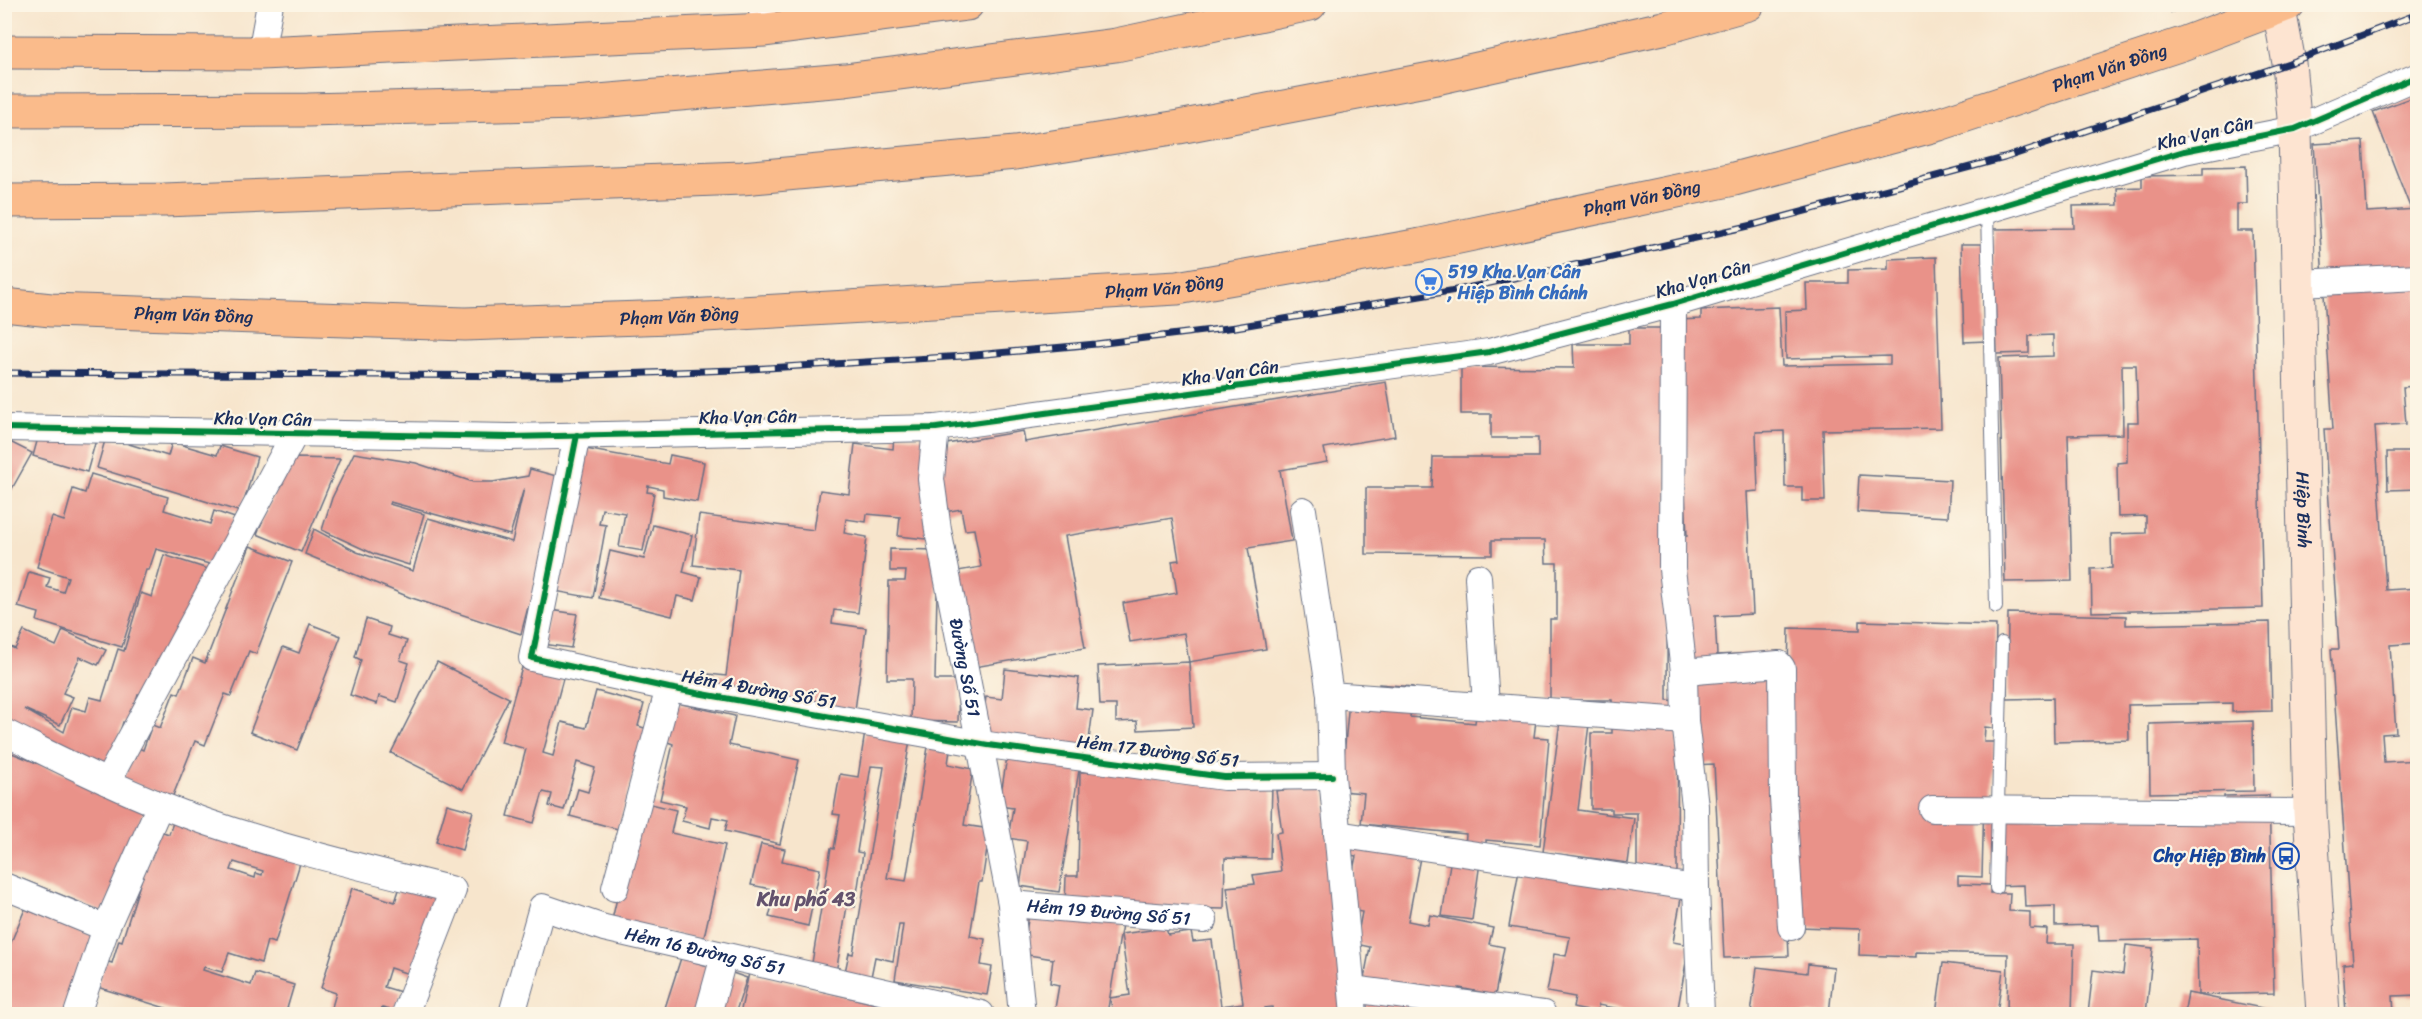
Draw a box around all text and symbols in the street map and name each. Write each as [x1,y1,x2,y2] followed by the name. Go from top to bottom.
[2048,34,2171,102] street label: Phạm Văn Đồng
[2154,106,2257,160] street label: Kha Vạn Cân
[1580,170,1704,226] street label: Phạm Văn Đồng
[1651,250,1755,308] street label: Kha Vạn Cân
[1446,256,1588,309] place label: 519 Kha Vạn Cân , Hiệp Bình Chánh
[1104,264,1226,308] street label: Phạm Văn Đồng
[1414,267,1444,297] supermarket icon: 519 Kha Vạn Cân , Hiệp Bình Chánh
[133,297,254,333] street label: Phạm Văn Đồng
[619,297,740,335] street label: Phạm Văn Đồng
[1179,350,1281,396] street label: Kha Vạn Cân
[699,400,798,434] street label: Kha Vạn Cân
[214,402,313,436] street label: Kha Vạn Cân
[2287,471,2320,548] street label: Hiệp Bình
[940,616,990,720] street label: Đường Số 51
[679,660,839,718] street label: Hẻm 4 Đường Số 51
[1075,725,1241,777] street label: Hẻm 17 Đường Số 51
[2152,840,2267,872] place label: Chợ Hiệp Bình
[2271,841,2301,871] bus stop icon: Chợ Hiệp Bình
[756,882,855,917] district label: Khu phố 43
[1026,889,1192,935] street label: Hẻm 19 Đường Số 51
[622,917,788,985] street label: Hẻm 16 Đường Số 51

